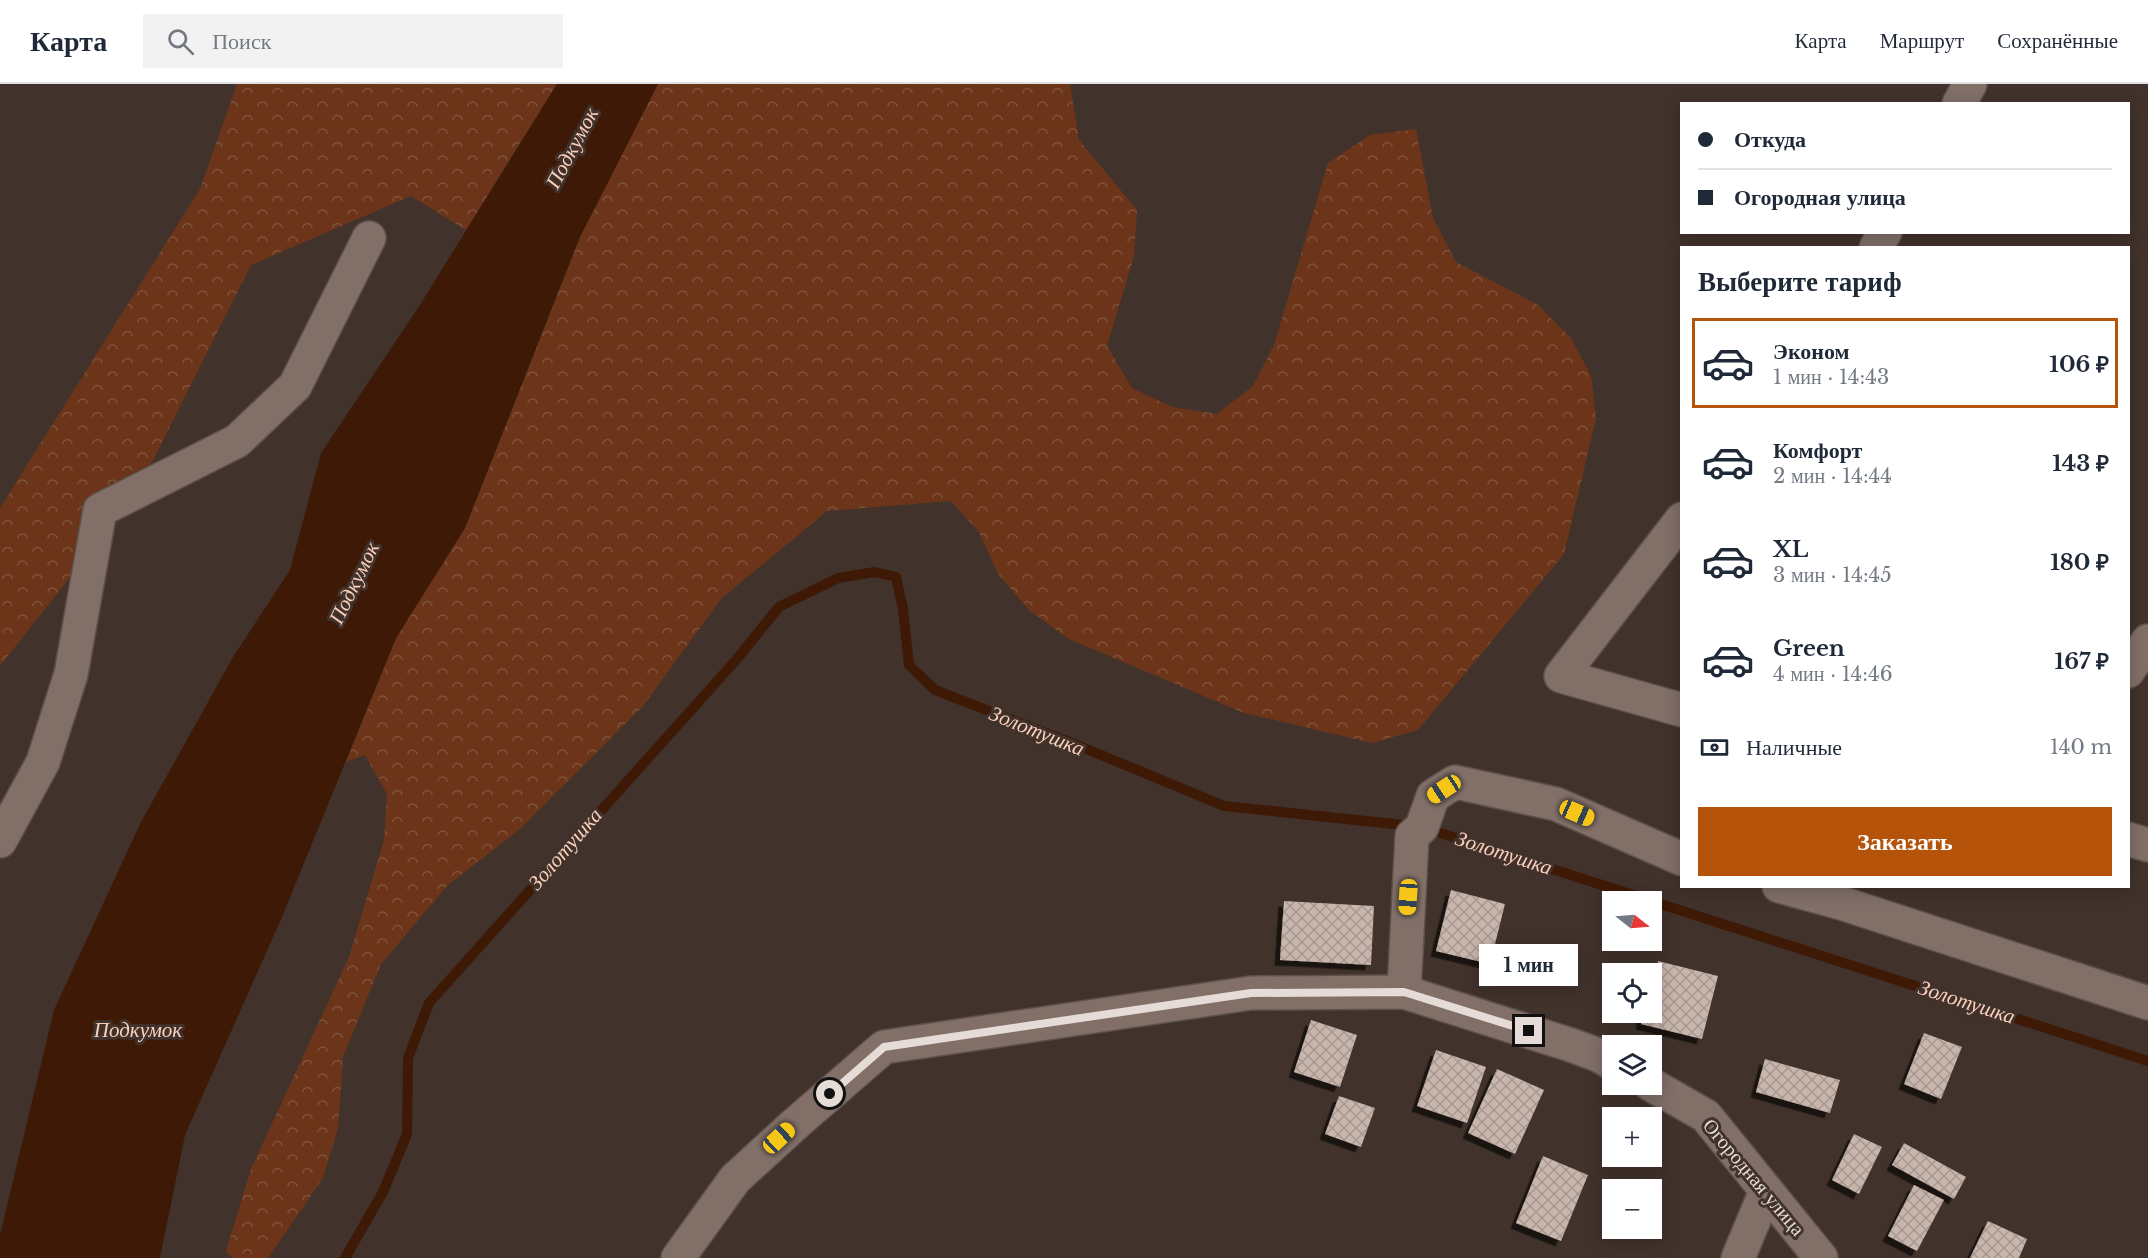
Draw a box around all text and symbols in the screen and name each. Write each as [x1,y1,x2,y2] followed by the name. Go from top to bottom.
[143,14,563,68] search box
[30,24,107,59] text: Карта
[164,25,197,58] icon: search
[212,28,271,55] text: Поиск
[1795,28,1847,54] text: Карта
[1880,28,1964,54] text: Маршрут
[1997,28,2118,54] text: Сохранённые
[539,103,604,194] water label: Подкумок
[1734,126,1806,153] text: Откуда
[1734,184,1906,211] text: Огородная улица
[1698,265,1902,298] text: Выберите тариф
[1701,336,1755,390] icon: car
[1773,338,1850,365] text: Эконом
[2049,351,2109,378] text: 106 ₽
[1773,365,1889,389] text: 1 мин · 14:43
[1701,435,1755,489] icon: car
[1773,437,1862,464] text: Комфорт
[2052,450,2109,477] text: 143 ₽
[1773,464,1892,488] text: 2 мин · 14:44
[1701,534,1755,588] icon: car
[1773,536,1808,563] text: XL
[323,537,385,629] water label: Подкумок
[2050,549,2109,576] text: 180 ₽
[1773,563,1892,587] text: 3 мин · 14:45
[1701,633,1755,687] icon: car
[1773,635,1845,662] text: Green
[2055,648,2109,675] text: 167 ₽
[1773,662,1893,686] text: 4 мин · 14:46
[986,700,1088,762] water label: Золотушка
[1698,731,1731,764] icon: cash
[1746,734,1842,761] text: Наличные
[2050,735,2112,759] text: 140 m
[1424,772,1464,806] car
[1557,797,1597,829] car
[522,803,608,895] water label: Золотушка
[1698,807,2112,876] button: Заказать
[1452,825,1556,881] water label: Золотушка
[1398,878,1418,916] car
[1602,891,1662,951] north arrow
[1602,891,1662,1239] map controls
[1480,944,1579,986] callout: 1 мин
[1503,953,1554,977] text: 1 мин
[1602,963,1662,1023] button: locate
[1915,974,2019,1030] water label: Золотушка
[93,1017,182,1043] water label: Подкумок
[1515,1017,1542,1044] route end
[1602,1035,1662,1095] button: layers
[816,1080,843,1107] route start
[1602,1107,1662,1167] button: +
[1698,1113,1810,1241] street label: Огородная улица
[760,1119,798,1157] car
[1602,1179,1662,1239] button: −

